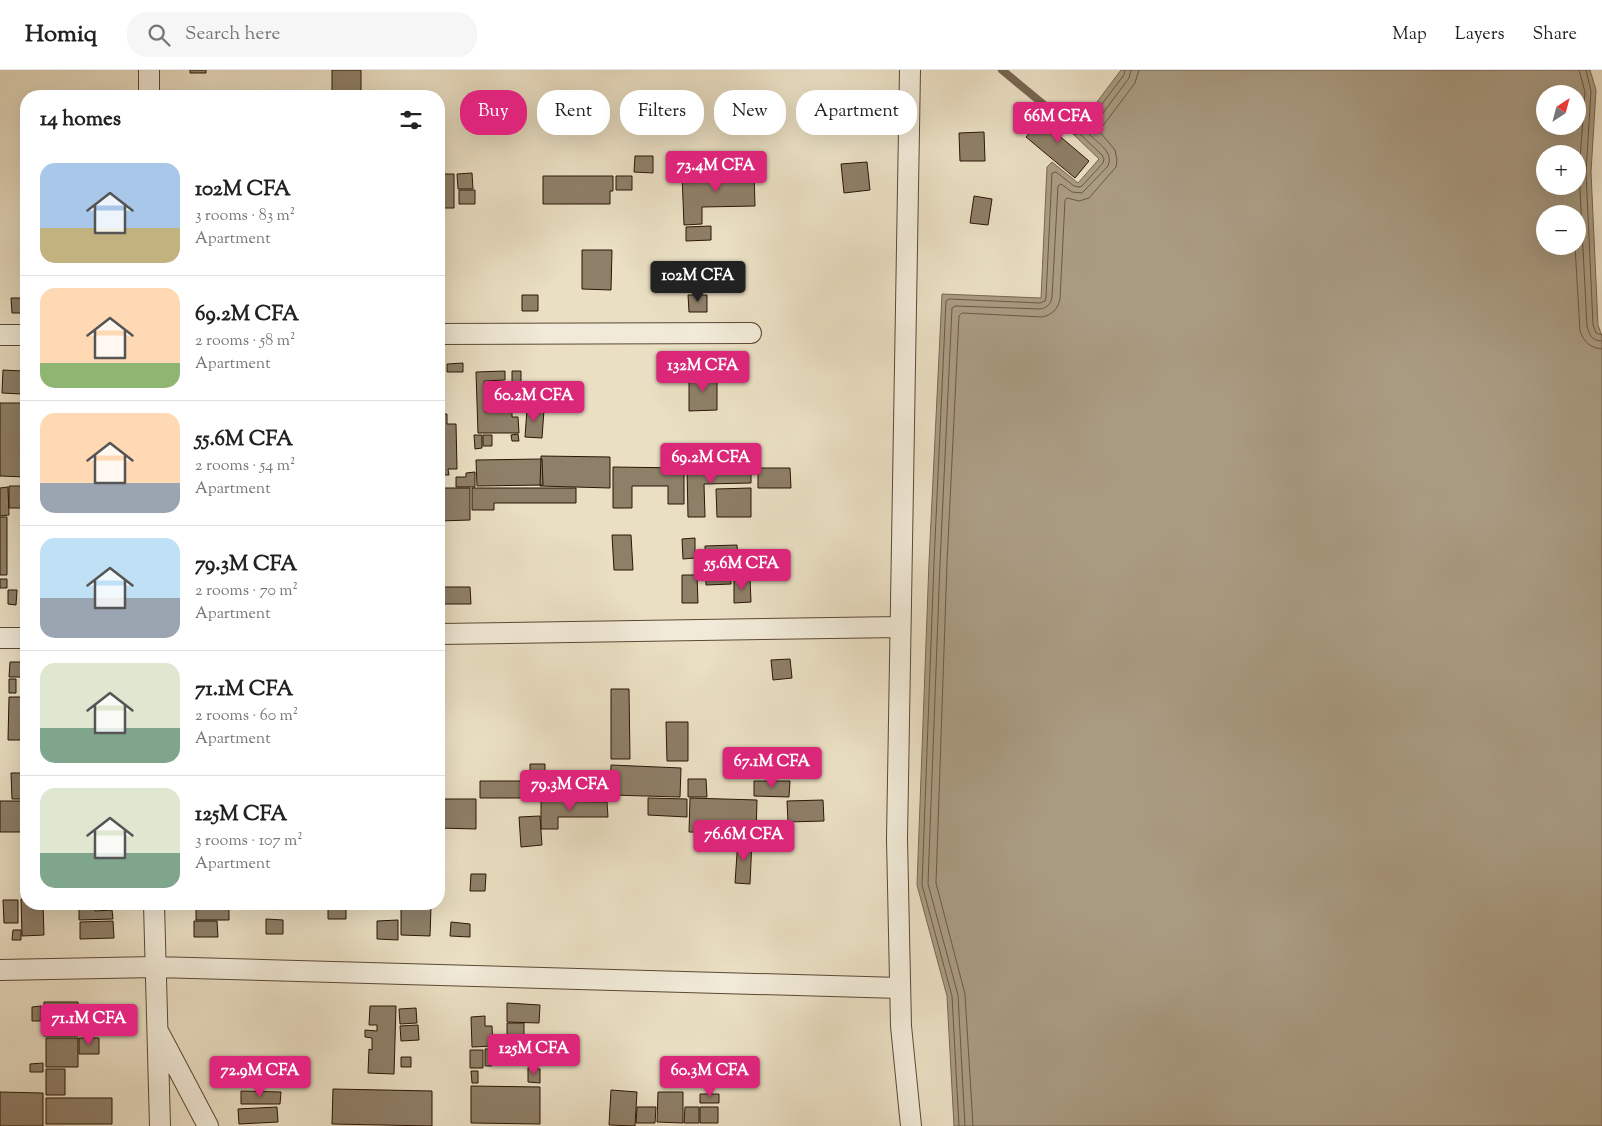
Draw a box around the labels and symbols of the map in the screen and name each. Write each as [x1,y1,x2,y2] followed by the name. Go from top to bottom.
[1536,85,1586,135] north arrow
[1012,102,1104,144] pin: 66M CFA
[659,150,773,193] pin: 73.4M CFA
[646,260,750,303] pin: 102M CFA
[651,350,755,393] pin: 132M CFA
[477,380,591,423] pin: 60.2M CFA
[654,442,768,485] pin: 69.2M CFA
[685,548,799,591] pin: 55.6M CFA
[715,746,829,789] pin: 67.1M CFA
[513,770,627,812] pin: 79.3M CFA
[687,820,801,862] pin: 76.6M CFA
[32,1004,146,1046] pin: 71.1M CFA
[482,1034,586,1076] pin: 125M CFA
[203,1056,317,1098] pin: 72.9M CFA
[653,1056,767,1098] pin: 60.3M CFA

